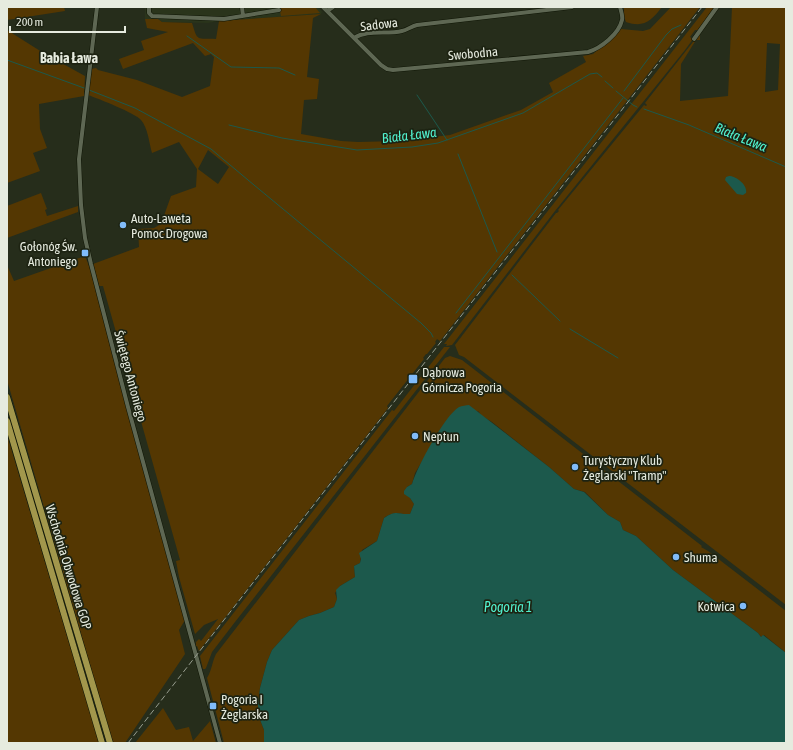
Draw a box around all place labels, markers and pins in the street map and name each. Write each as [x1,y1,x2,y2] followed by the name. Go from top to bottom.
[131,211,208,241] place label: Auto-Laweta Pomoc Drogowa
[118,220,128,230] marker: Auto-Laweta Pomoc Drogowa
[20,239,77,269] place label: Gołonóg Św. Antoniego
[80,248,90,258] marker: Gołonóg Św. Antoniego
[422,365,502,395] place label: Dąbrowa Górnicza Pogoria
[407,373,419,385] marker: Dąbrowa Górnicza Pogoria
[423,429,459,444] place label: Neptun
[410,431,420,441] marker: Neptun
[583,453,666,483] place label: Turystyczny Klub Żeglarski "Tramp"
[570,462,580,472] marker: Turystyczny Klub Żeglarski "Tramp"
[684,550,717,565] place label: Shuma
[671,552,681,562] marker: Shuma
[697,599,735,614] place label: Kotwica
[738,601,748,611] marker: Kotwica
[221,692,268,722] place label: Pogoria I Żeglarska
[208,701,218,711] marker: Pogoria I Żeglarska

